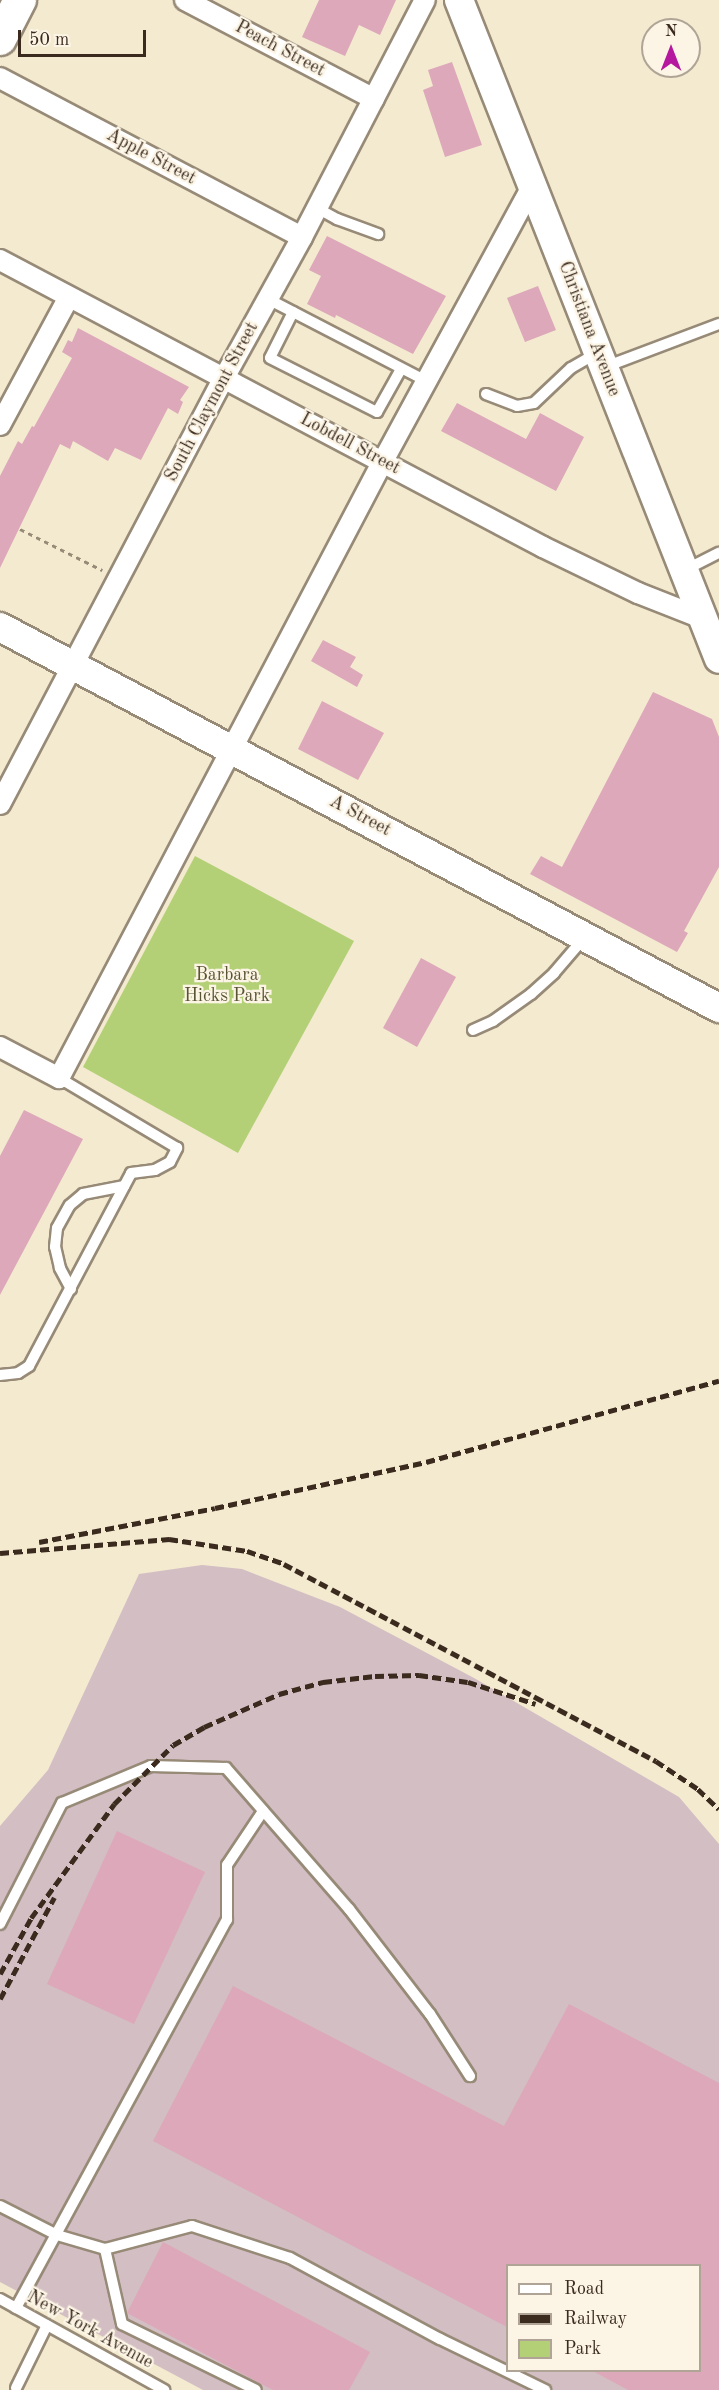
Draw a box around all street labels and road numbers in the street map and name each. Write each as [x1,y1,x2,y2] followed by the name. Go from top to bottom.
[231,16,329,82] street label: Peach Street
[103,124,199,190] street label: Apple Street
[553,258,625,400] street label: Christiana Avenue
[161,318,263,486] street label: South Claymont Street
[296,409,404,479] street label: Lobdell Street
[326,791,394,841] street label: A Street
[23,2286,157,2374] street label: New York Avenue

